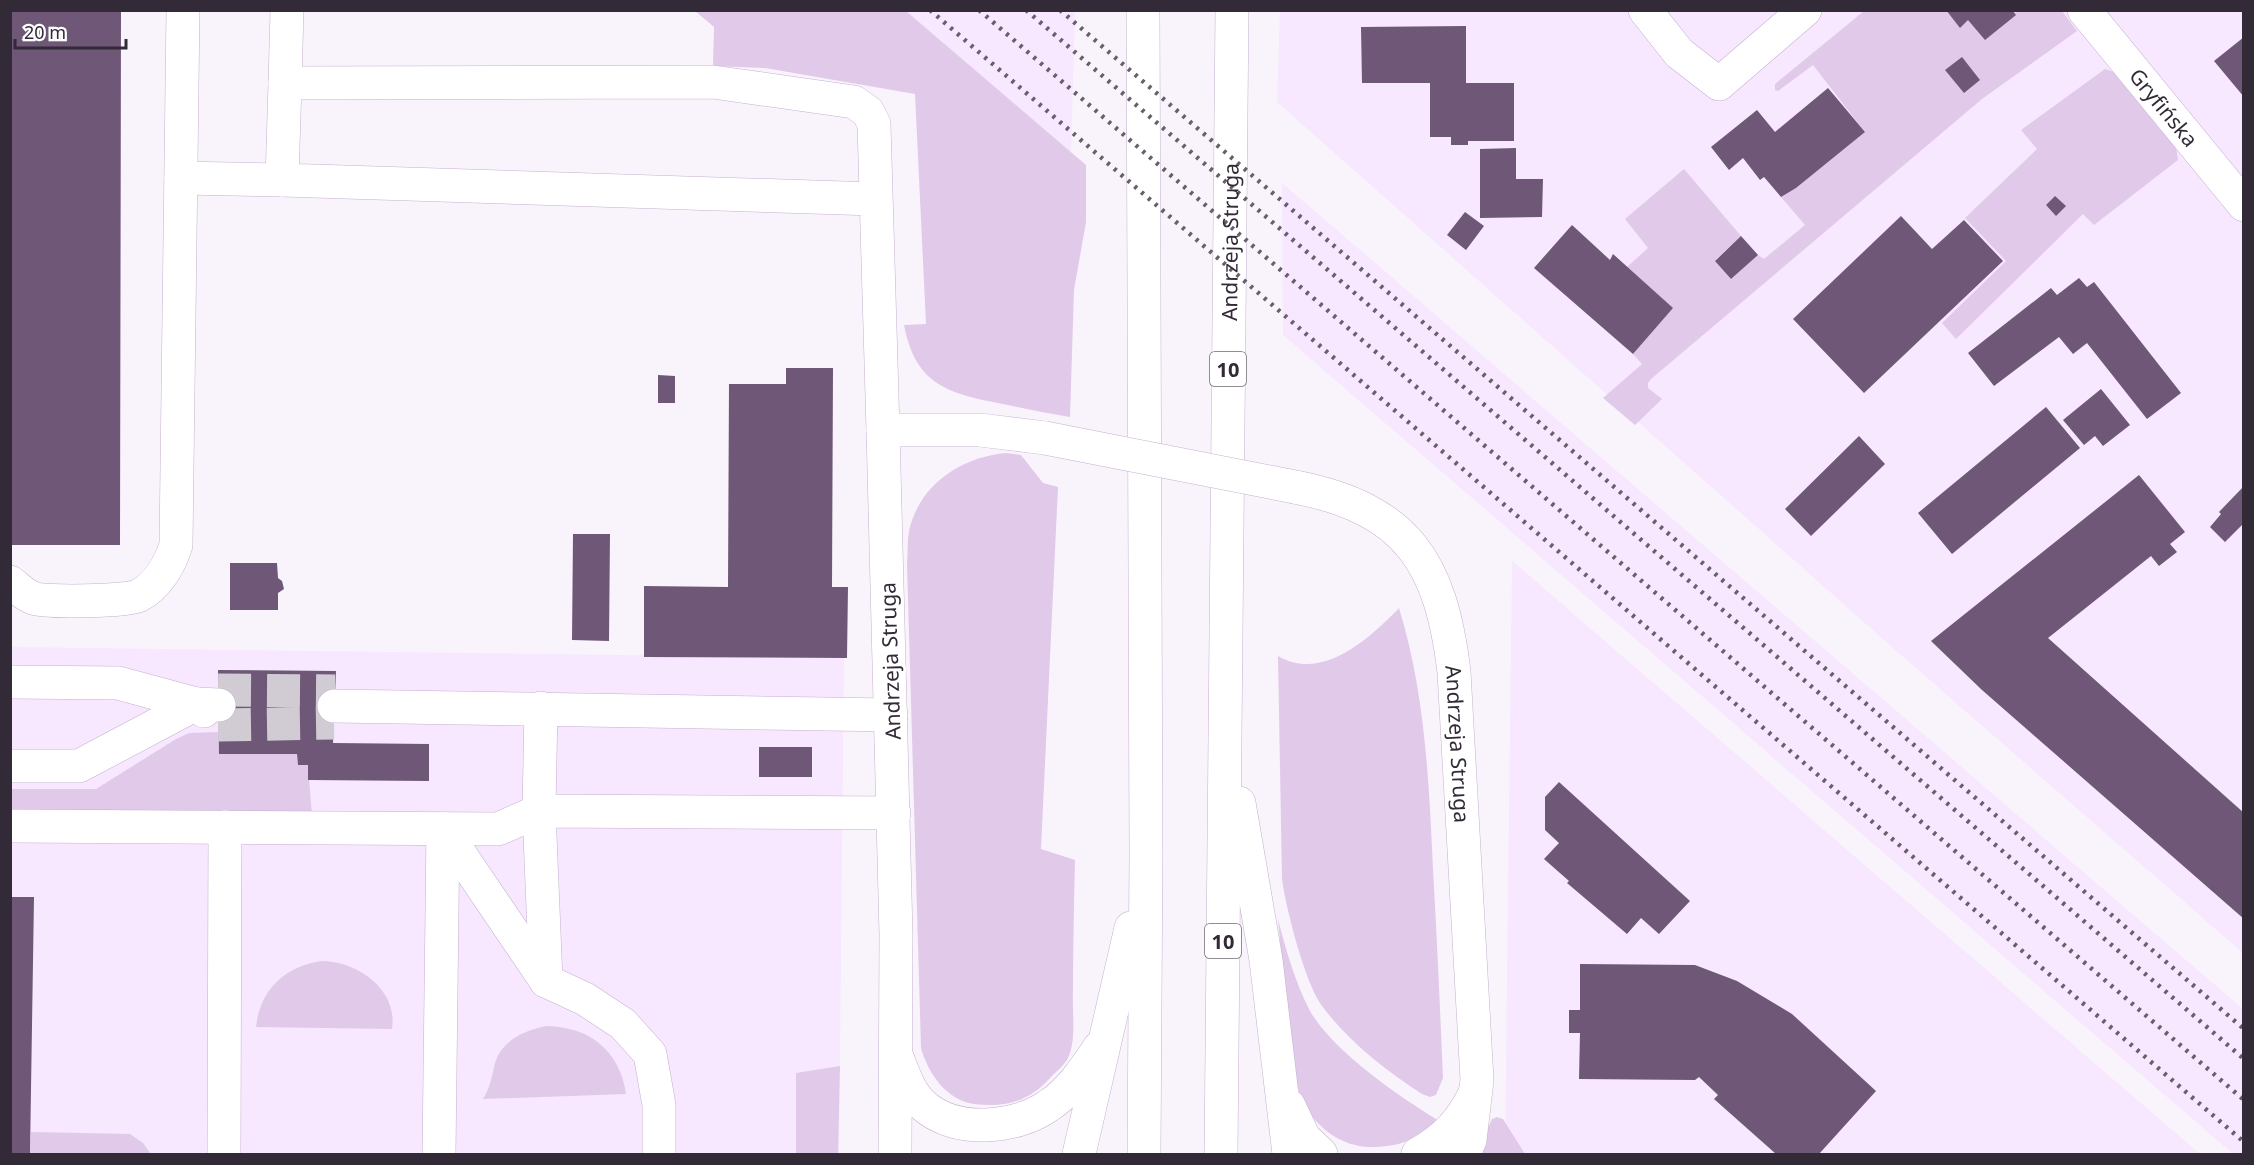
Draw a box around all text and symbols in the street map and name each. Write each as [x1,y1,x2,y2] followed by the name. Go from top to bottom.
[15,12,126,50] scale bar
[24,20,66,44] text: 20 m
[2123,62,2204,152] street label: Gryfińska
[1215,163,1245,321] street label: Andrzeja Struga
[1210,352,1246,386] road number: 10
[873,582,907,740] street label: Andrzeja Struga
[1439,664,1476,824] street label: Andrzeja Struga
[1205,924,1241,958] road number: 10

